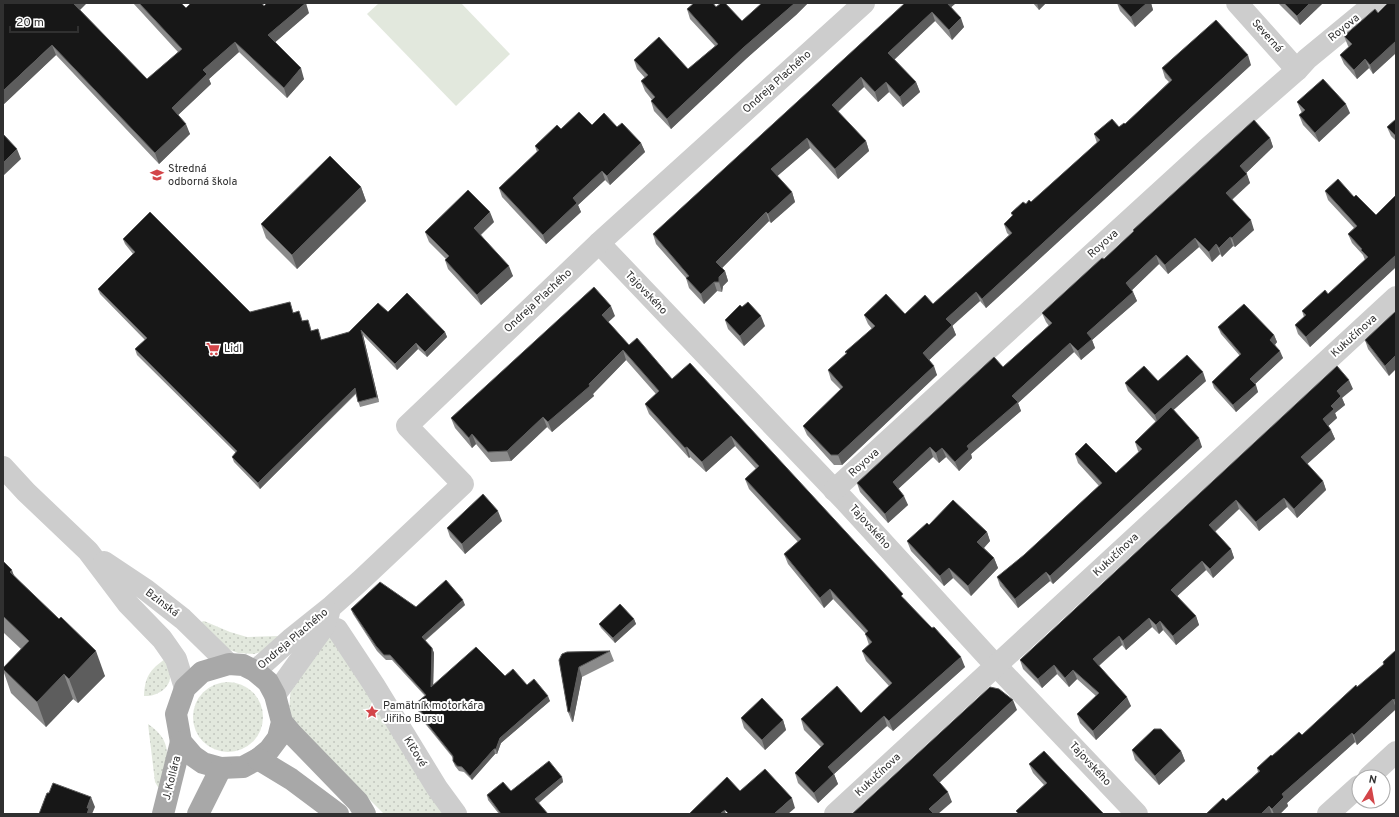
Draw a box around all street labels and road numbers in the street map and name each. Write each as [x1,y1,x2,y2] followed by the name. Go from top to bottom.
[1326,11,1363,45] street label: Royova
[1248,16,1286,56] street label: Severná
[740,47,814,117] street label: Ondreja Plachého
[1085,227,1121,261] street label: Royova
[501,266,575,336] street label: Ondreja Plachého
[622,268,670,318] street label: Tajovského
[1328,311,1380,360] street label: Kukučínova
[846,446,882,480] street label: Royova
[846,502,894,552] street label: Tajovského
[1090,530,1142,580] street label: Kukučínova
[142,586,182,620] street label: Bzinská
[255,605,331,673] street label: Ondreja Plachého
[400,734,430,770] street label: Klčové
[1066,739,1114,789] street label: Tajovského
[852,750,904,800] street label: Kukučínova
[160,754,184,802] street label: J. Kollára

